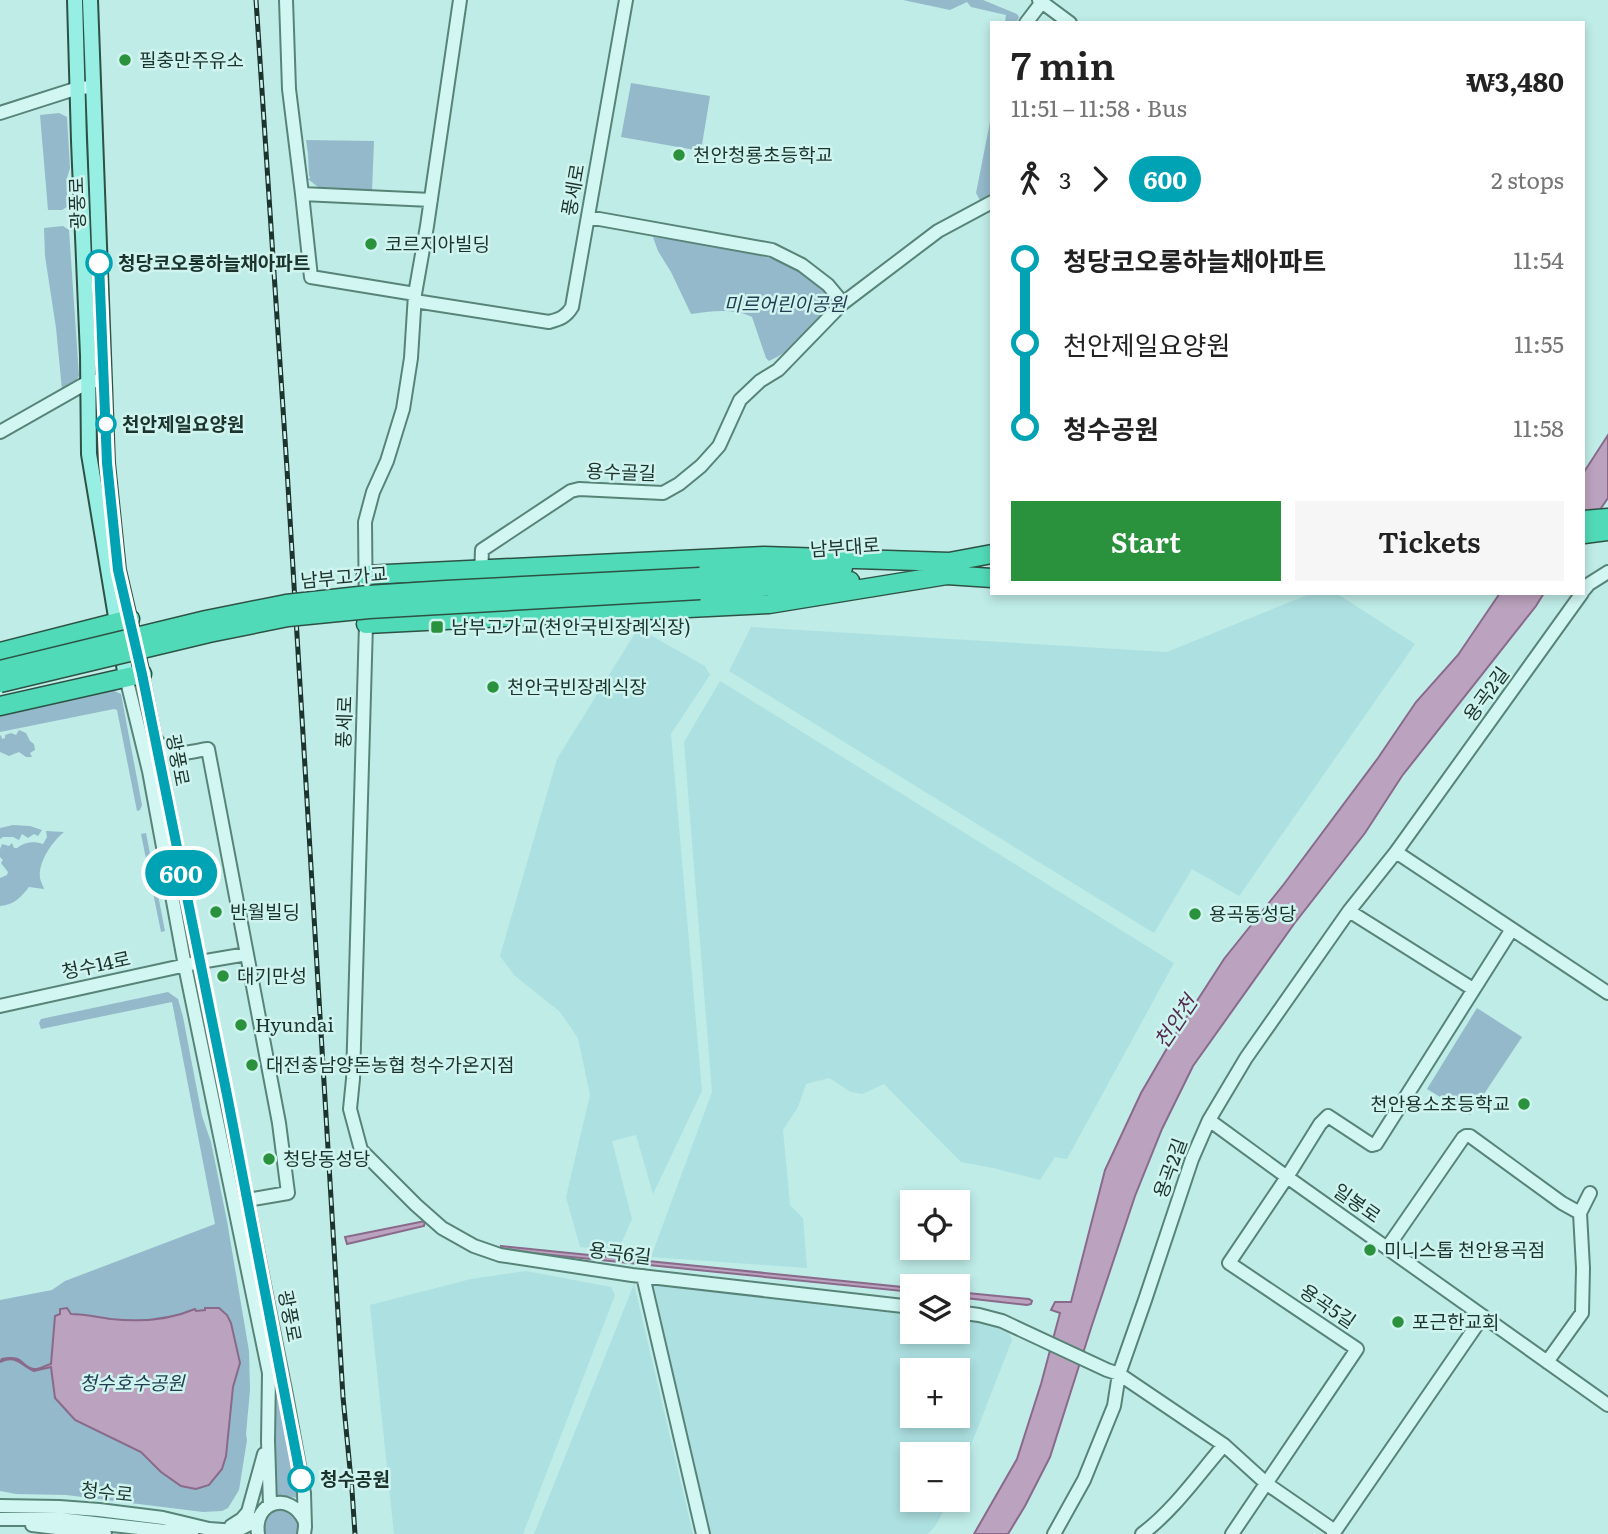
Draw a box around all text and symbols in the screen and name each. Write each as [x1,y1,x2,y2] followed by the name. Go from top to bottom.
[1011,35,1115,92] text: 7 min
[139,45,244,73] place label: 필충만주유소
[117,52,133,68] marker: 필충만주유소
[1466,61,1564,100] text: ₩3,480
[1011,90,1187,124] text: 11:51 – 11:58 · Bus
[693,140,833,168] place label: 천안청룡초등학교
[671,147,687,163] marker: 천안청룡초등학교
[1011,160,1049,198] icon: walk
[1081,160,1119,198] icon: forward
[1143,161,1187,196] text: 600
[554,162,590,218] street label: 풍세로
[1059,162,1071,196] text: 3
[1491,162,1564,196] text: 2 stops
[61,176,91,230] street label: 광풍로
[385,229,490,257] place label: 코르지아빌딩
[363,236,379,252] marker: 코르지아빌딩
[1063,240,1326,279] text: 청당코오롱하늘채아파트
[1513,242,1564,276] text: 11:54
[118,248,310,276] place label: 청당코오롱하늘채아파트
[86,250,112,276] marker: 청당코오롱하늘채아파트
[724,289,848,317] park label: 미르어린이공원
[1063,324,1230,363] text: 천안제일요양원
[1514,326,1564,360] text: 11:55
[1063,408,1159,447] text: 청수공원
[122,409,244,437] place label: 천안제일요양원
[1513,410,1564,444] text: 11:58
[96,414,116,434] marker: 천안제일요양원
[586,456,656,486] street label: 용수골길
[1011,501,1281,581] button: Start
[1295,501,1564,581] button: Tickets
[809,530,881,562] street label: 남부대로
[299,558,389,594] street label: 남부고가교
[451,612,691,640] place label: 남부고가교(천안국빈장례식장)
[429,619,445,635] marker: 남부고가교(천안국빈장례식장)
[1456,660,1515,727] street label: 용곡2길
[507,672,647,700] place label: 천안국빈장례식장
[485,679,501,695] marker: 천안국빈장례식장
[328,695,358,749] street label: 풍세로
[160,731,198,788] street label: 광풍로
[141,850,221,896] line badge: 600
[159,855,203,890] text: 600
[230,897,300,925] place label: 반월빌딩
[1209,899,1296,927] place label: 용곡동성당
[208,904,224,920] marker: 반월빌딩
[1187,906,1203,922] marker: 용곡동성당
[59,943,133,985] street label: 청수14로
[237,961,307,989] place label: 대기만성
[215,968,231,984] marker: 대기만성
[1145,986,1204,1053] water label: 천안천
[255,1010,334,1038] place label: Hyundai
[233,1017,249,1033] marker: Hyundai
[266,1050,515,1078] place label: 대전충남양돈농협 청수가온지점
[244,1057,260,1073] marker: 대전충남양돈농협 청수가온지점
[1370,1089,1510,1117] place label: 천안용소초등학교
[1516,1096,1532,1112] marker: 천안용소초등학교
[1145,1134,1193,1202] street label: 용곡2길
[283,1144,370,1172] place label: 청당동성당
[261,1151,277,1167] marker: 청당동성당
[1328,1176,1387,1229] street label: 일봉로
[900,1190,970,1512] map controls
[900,1190,970,1260] button: locate
[587,1234,653,1270] street label: 용곡6길
[1384,1235,1545,1263] place label: 미니스톱 천안용곡점
[1362,1242,1378,1258] marker: 미니스톱 천안용곡점
[900,1274,970,1344] button: layers
[1295,1276,1362,1334] street label: 용곡5길
[272,1287,310,1344] street label: 광풍로
[1412,1307,1499,1335] place label: 포근한교회
[1390,1314,1406,1330] marker: 포근한교회
[900,1358,970,1428] button: +
[80,1368,186,1396] park label: 청수호수공원
[900,1442,970,1512] button: −
[320,1464,390,1492] place label: 청수공원
[288,1466,314,1492] marker: 청수공원
[80,1474,135,1508] street label: 청수로

